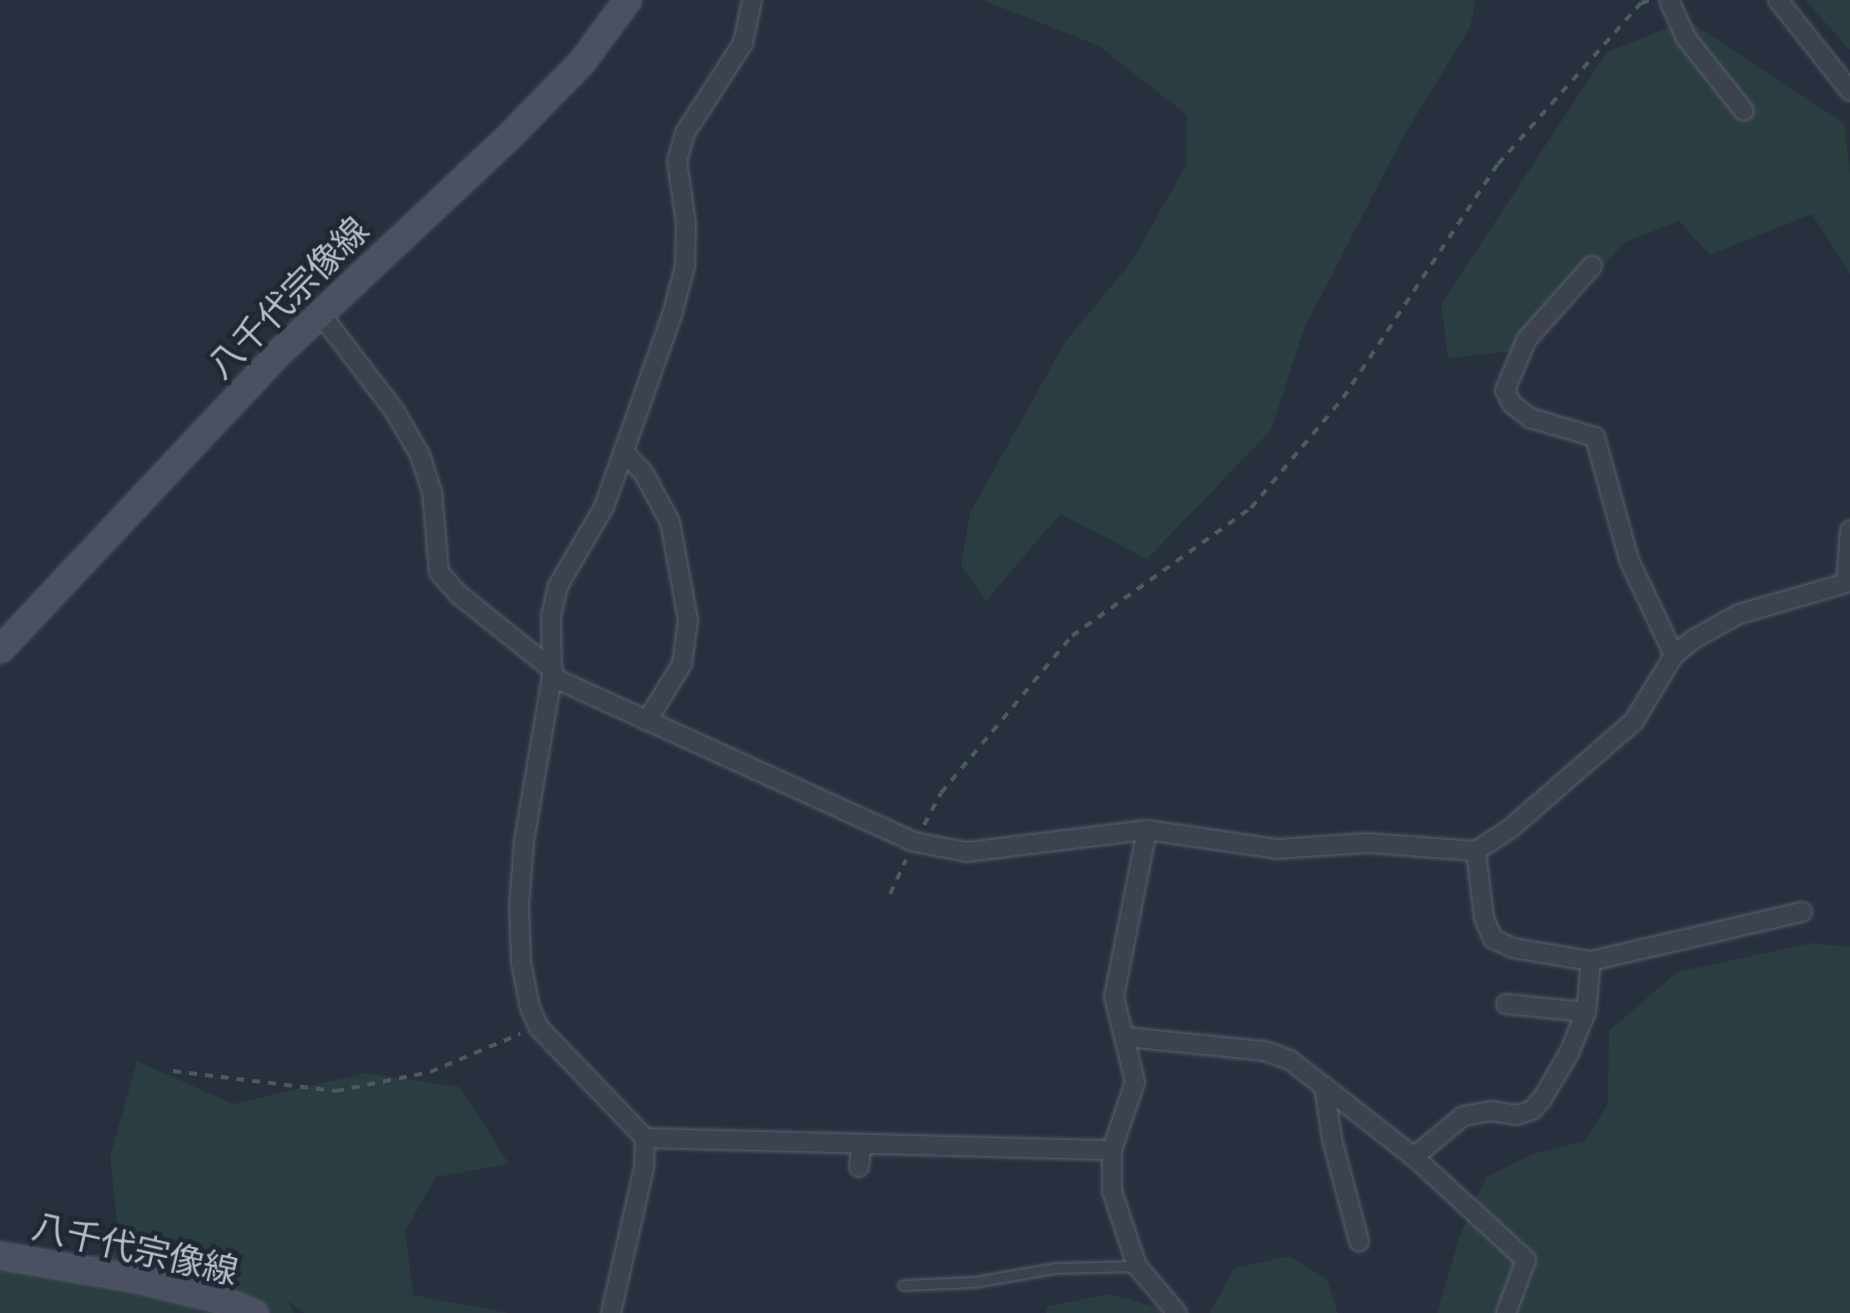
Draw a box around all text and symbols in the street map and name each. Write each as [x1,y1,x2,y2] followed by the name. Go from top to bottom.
[199,209,377,387] street label: 八千代宗像線
[28,1205,242,1293] street label: 八千代宗像線

